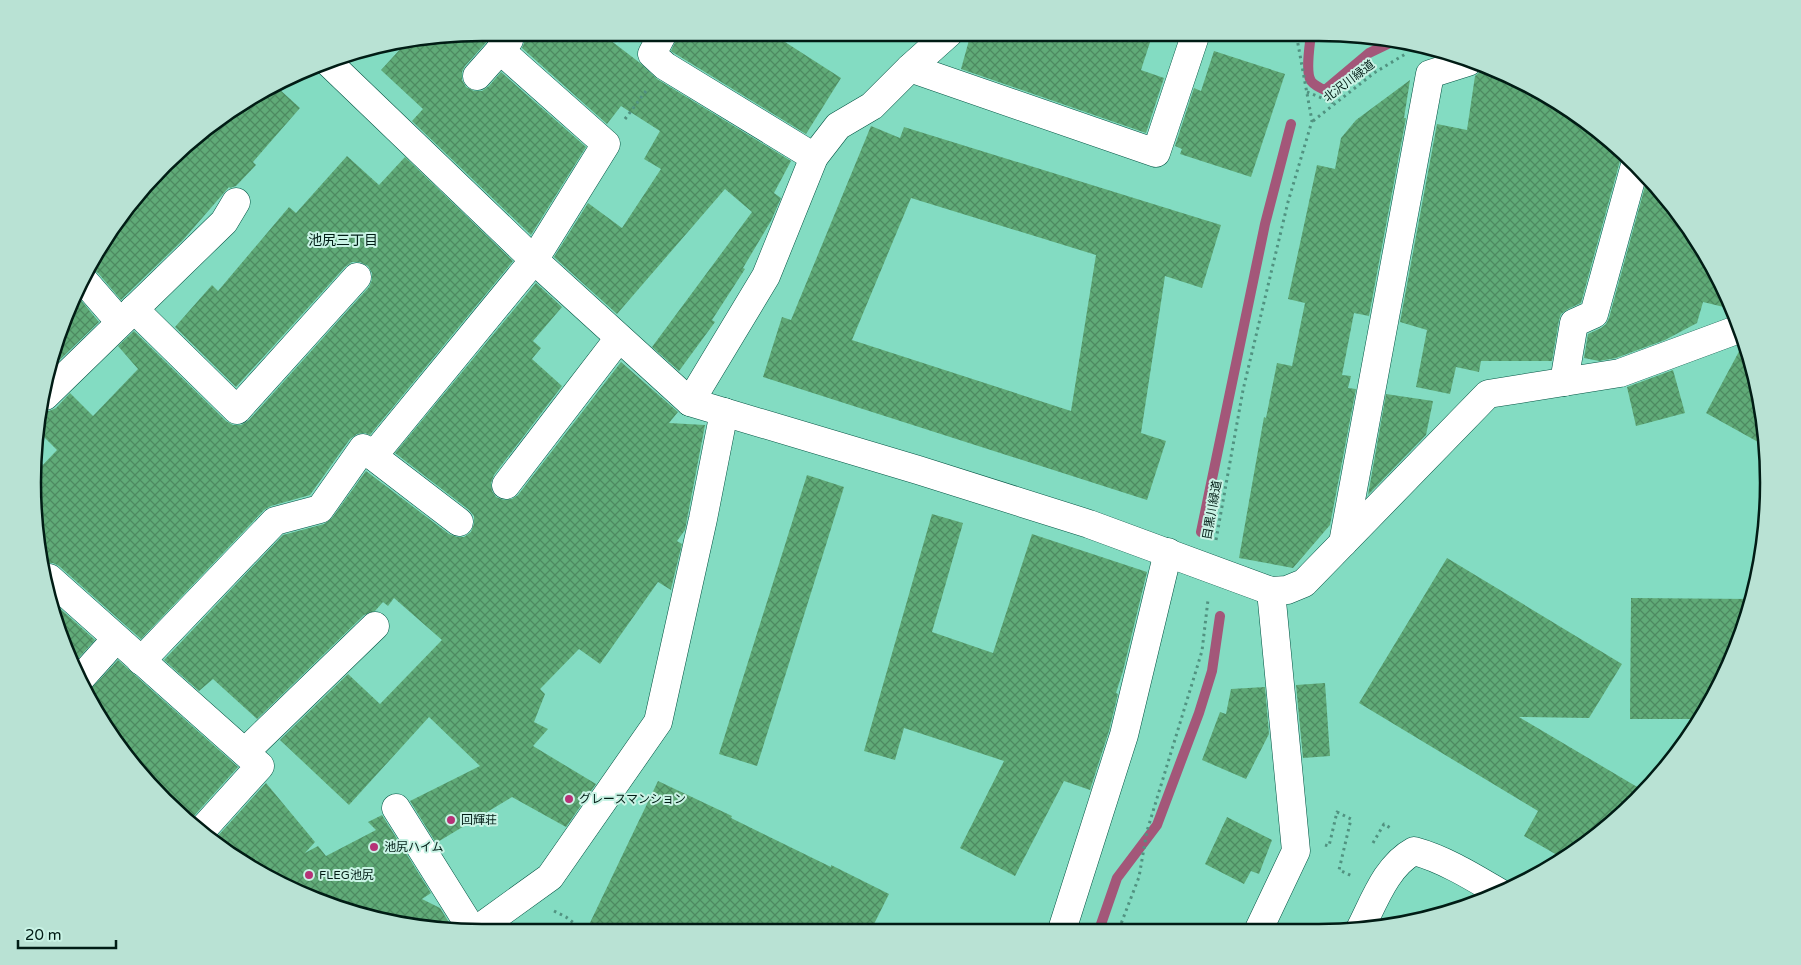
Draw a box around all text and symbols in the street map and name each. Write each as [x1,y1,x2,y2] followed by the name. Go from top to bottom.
[1321,57,1377,105] street label: 北沢川緑道
[308,232,378,249] district label: 池尻三丁目
[1200,479,1224,541] street label: 目黒川緑道
[579,792,686,806] place label: グレースマンション
[563,793,575,805] marker: グレースマンション
[461,813,497,827] place label: 回輝荘
[445,814,457,826] marker: 回輝荘
[384,840,444,854] place label: 池尻ハイム
[368,841,380,853] marker: 池尻ハイム
[319,868,374,882] place label: FLEG池尻
[303,869,315,881] marker: FLEG池尻
[18,918,115,950] scale bar
[25,926,62,944] text: 20 m

